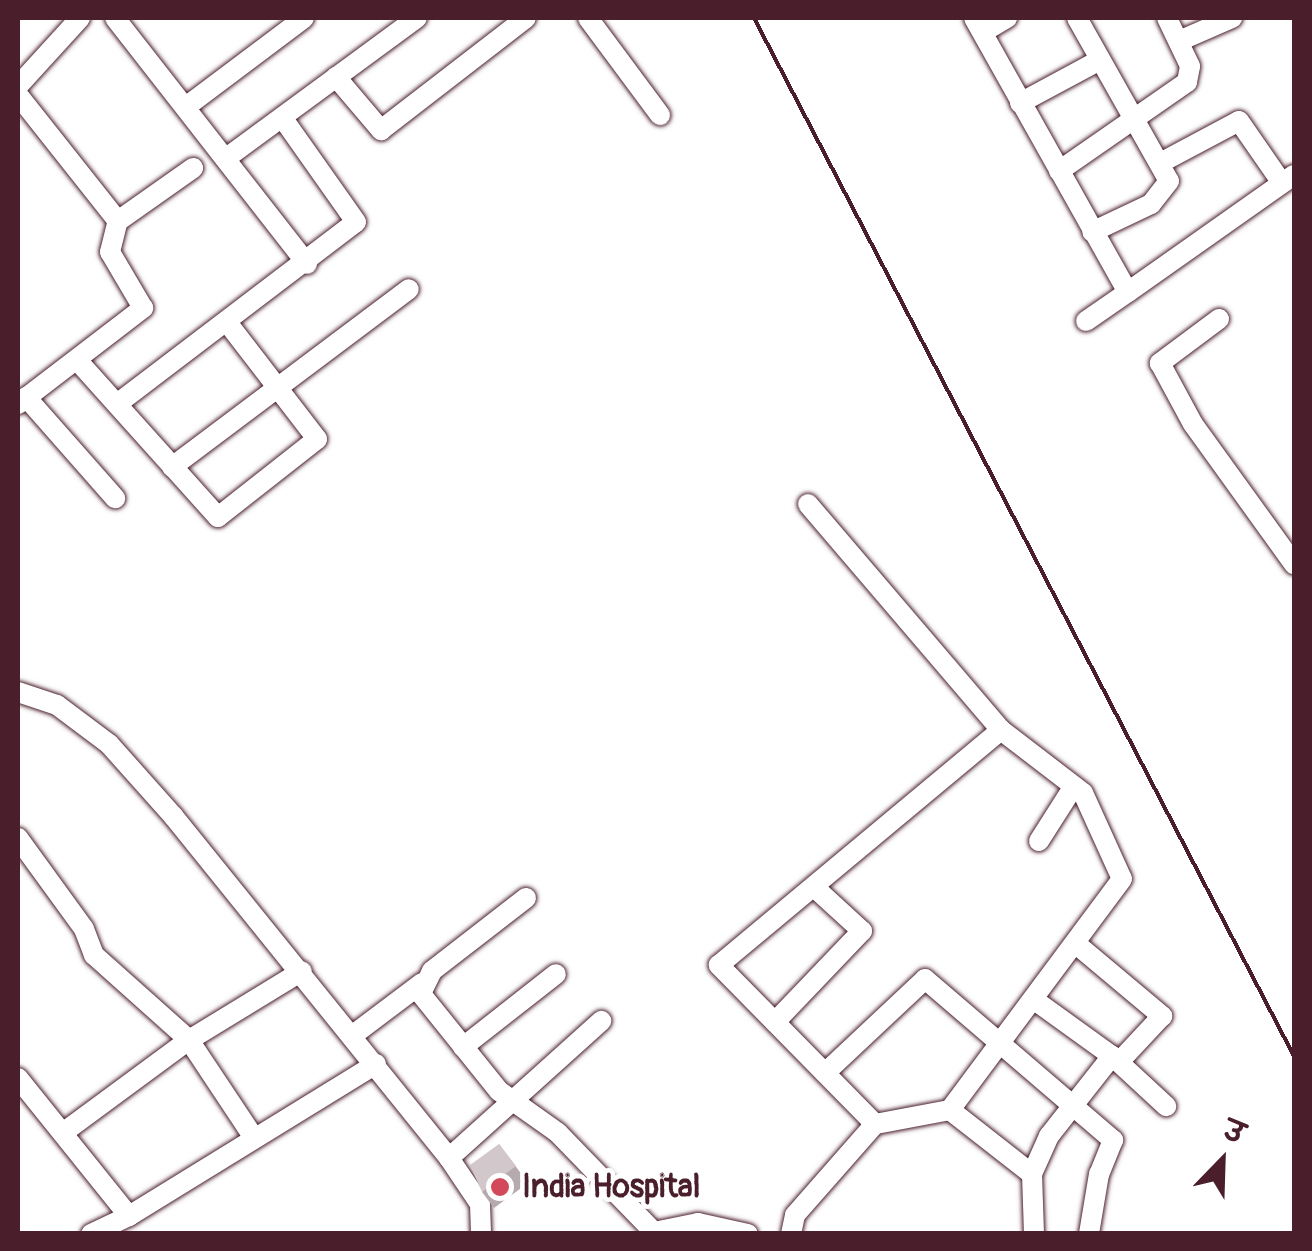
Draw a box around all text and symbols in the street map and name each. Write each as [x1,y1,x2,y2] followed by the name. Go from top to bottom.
[1172,1111,1272,1211] north arrow
[1218,1113,1249,1153] text: उ
[522,1168,700,1206] place label: India Hospital
[487,1174,513,1200] marker: India Hospital

